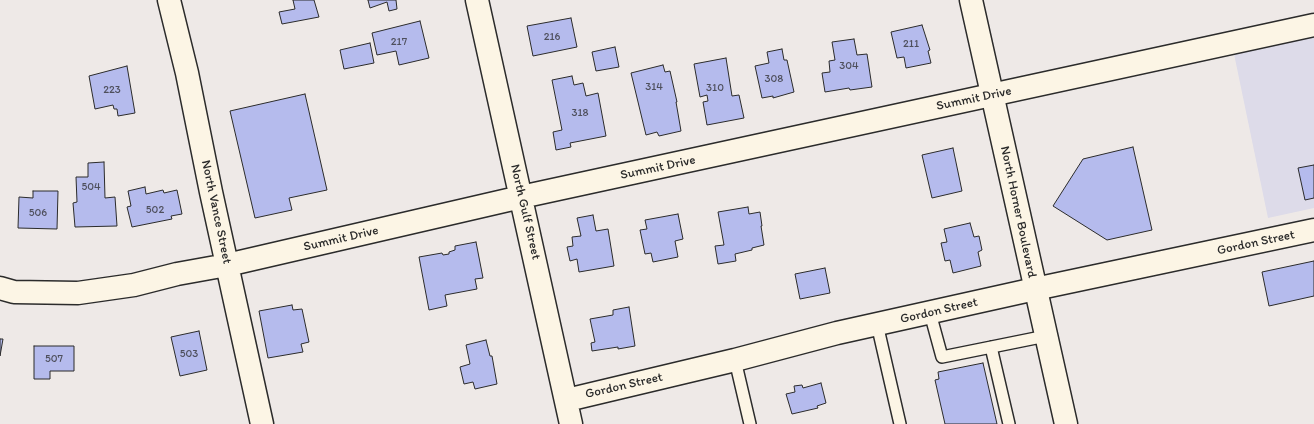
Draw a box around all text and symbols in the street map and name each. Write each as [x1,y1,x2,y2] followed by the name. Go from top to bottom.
[544,30,560,44] house number: 216
[391,35,407,49] house number: 217
[903,37,919,51] house number: 211
[839,59,859,73] house number: 304
[765,72,783,86] house number: 308
[645,80,663,94] house number: 314
[706,81,724,95] house number: 310
[103,83,121,97] house number: 223
[935,83,1013,115] street label: Summit Drive
[571,106,589,120] house number: 318
[996,145,1040,279] street label: North Horner Boulevard
[619,152,697,184] street label: Summit Drive
[197,159,235,265] street label: North Vance Street
[506,163,544,261] street label: North Gulf Street
[81,180,101,194] house number: 504
[146,203,164,217] house number: 502
[29,206,47,220] house number: 506
[302,223,380,255] street label: Summit Drive
[1216,227,1296,259] street label: Gordon Street
[899,295,979,327] street label: Gordon Street
[180,347,198,361] house number: 503
[45,352,63,366] house number: 507
[584,370,664,402] street label: Gordon Street

